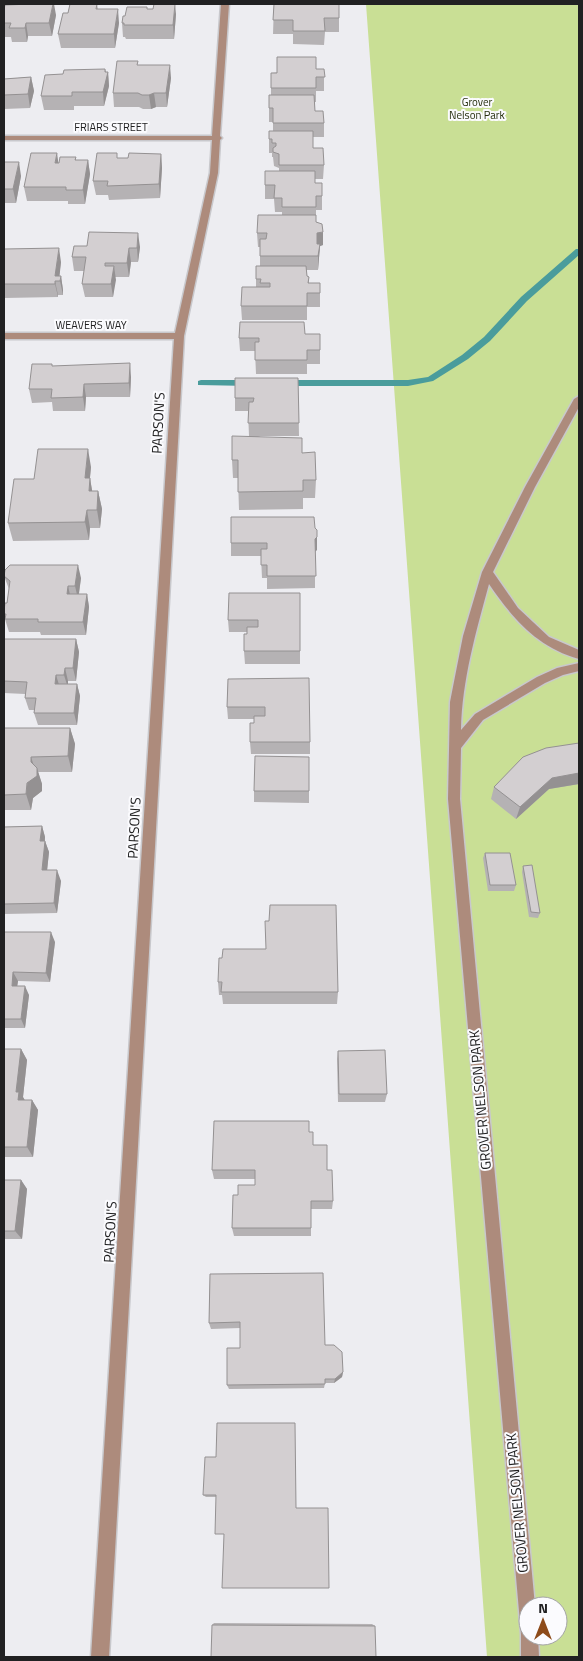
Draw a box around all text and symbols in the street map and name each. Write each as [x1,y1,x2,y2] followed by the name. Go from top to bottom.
[449,94,506,123] park label: Grover Nelson Park
[74,119,148,135] street label: FRIARS STREET
[55,317,127,333] street label: WEAVERS WAY
[145,392,170,454] street label: PARSON'S
[121,797,146,859] street label: PARSON'S
[463,1029,496,1171] street label: GROVER NELSON PARK
[97,1201,122,1263] street label: PARSON'S
[500,1432,533,1574] street label: GROVER NELSON PARK
[518,1596,568,1646] north arrow
[538,1597,548,1618] text: N

